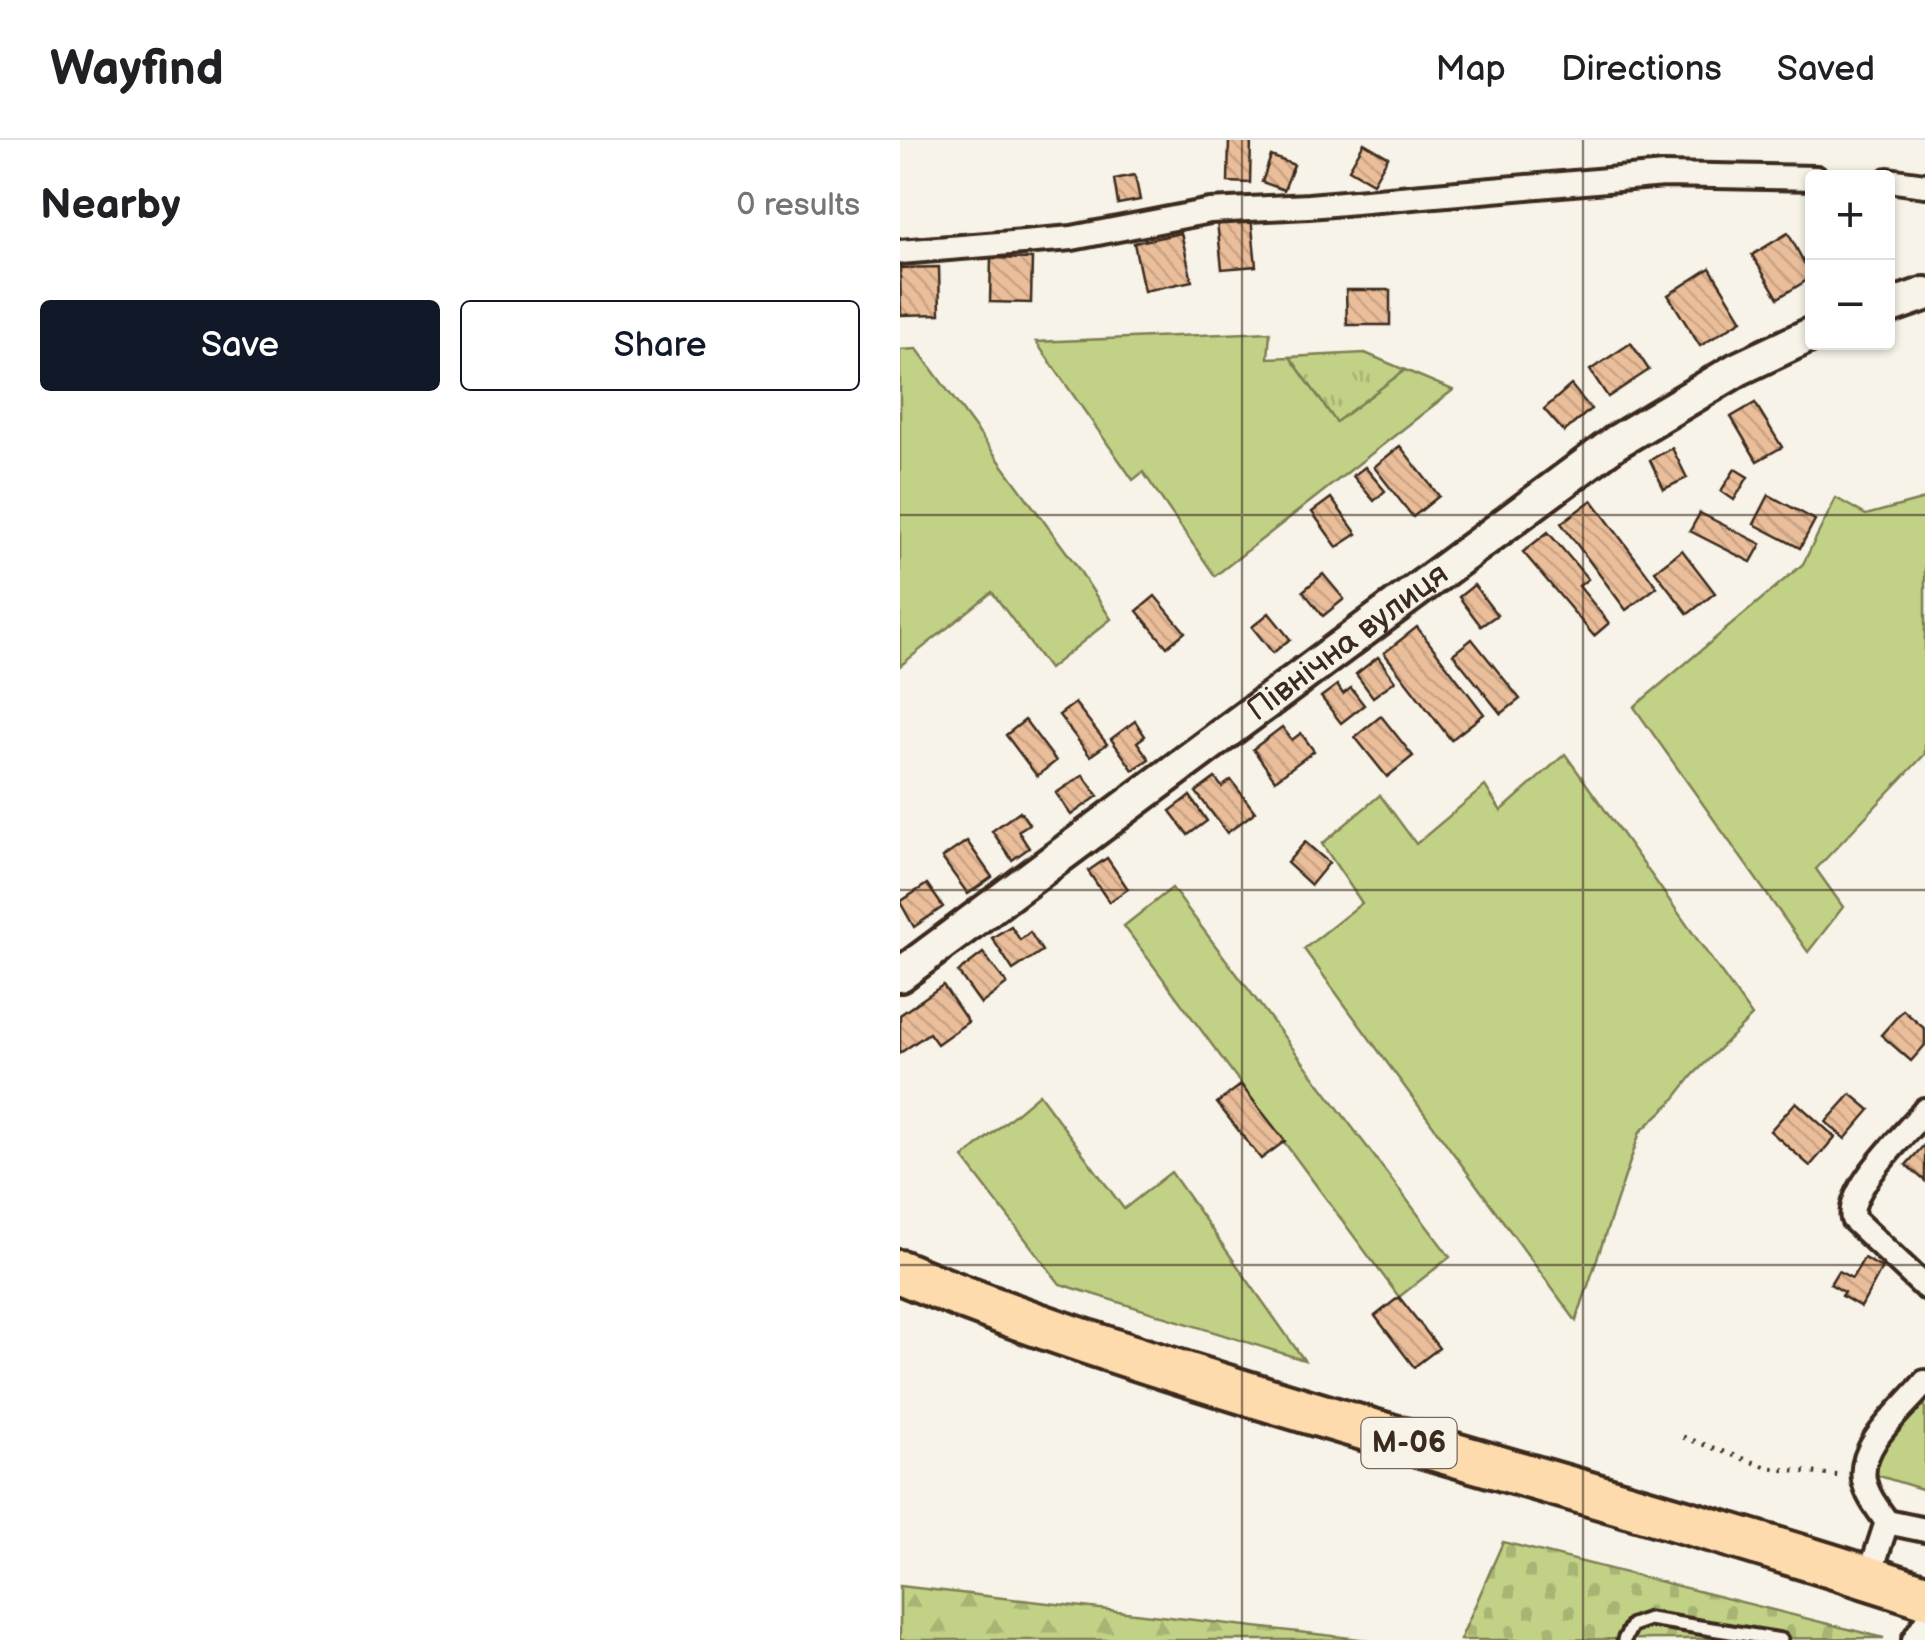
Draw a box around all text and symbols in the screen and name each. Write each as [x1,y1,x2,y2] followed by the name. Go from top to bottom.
[50,41,224,98] text: Wayfind
[1436,48,1506,91] text: Map
[1561,48,1722,91] text: Directions
[1777,48,1875,91] text: Saved
[1805,170,1895,350] map controls
[1805,170,1895,260] button: +
[40,180,180,231] text: Nearby
[737,186,860,225] text: 0 results
[1805,260,1895,350] button: −
[40,300,440,391] button: Save
[460,300,860,391] button: Share
[1239,554,1456,729] street label: Північна вулиця
[1362,1418,1456,1468] road number: М-06

